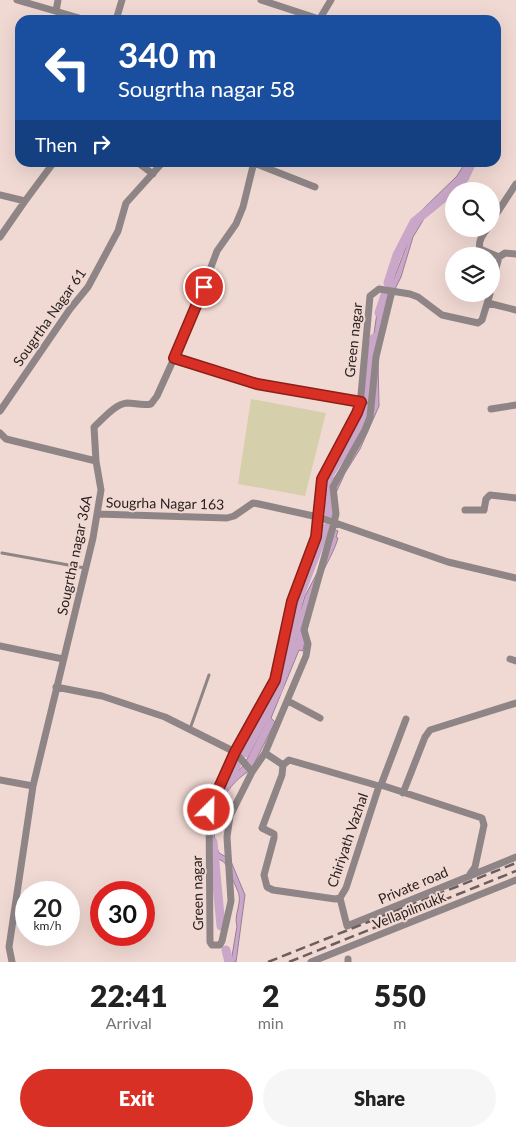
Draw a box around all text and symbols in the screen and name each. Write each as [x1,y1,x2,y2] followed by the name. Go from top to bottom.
[118,33,217,75] text: 340 m
[35,35,100,100] icon: left
[118,75,295,102] text: Sougrtha nagar 58
[87,130,115,158] icon: right
[35,133,77,156] text: Then
[445,182,500,302] map controls
[445,182,500,237] button: search
[445,247,500,302] button: layers
[9,265,89,369] street label: Sougrtha Nagar 61
[183,266,225,308] pin
[190,273,218,301] icon: arrive
[341,302,365,378] street label: Green nagar
[53,493,95,617] street label: Sougrtha nagar 36A
[106,493,224,513] street label: Sougrha Nagar 163
[182,783,234,835] position arrow
[323,791,371,889] street label: Chiriyath Vazhal
[188,855,206,931] street label: Green nagar
[376,863,450,907] street label: Private road
[90,881,155,946] speed limit sign: 30
[370,887,449,932] street label: Vellapilmukk
[33,892,62,922] text: 20
[33,918,62,933] text: km/h
[90,977,168,1013] text: 22:41
[262,977,279,1013] text: 2
[374,977,426,1013] text: 550
[106,1013,152,1032] text: Arrival
[258,1013,284,1032] text: min
[393,1013,406,1032] text: m
[20,1069,253,1127] button: Exit
[263,1069,496,1127] button: Share

